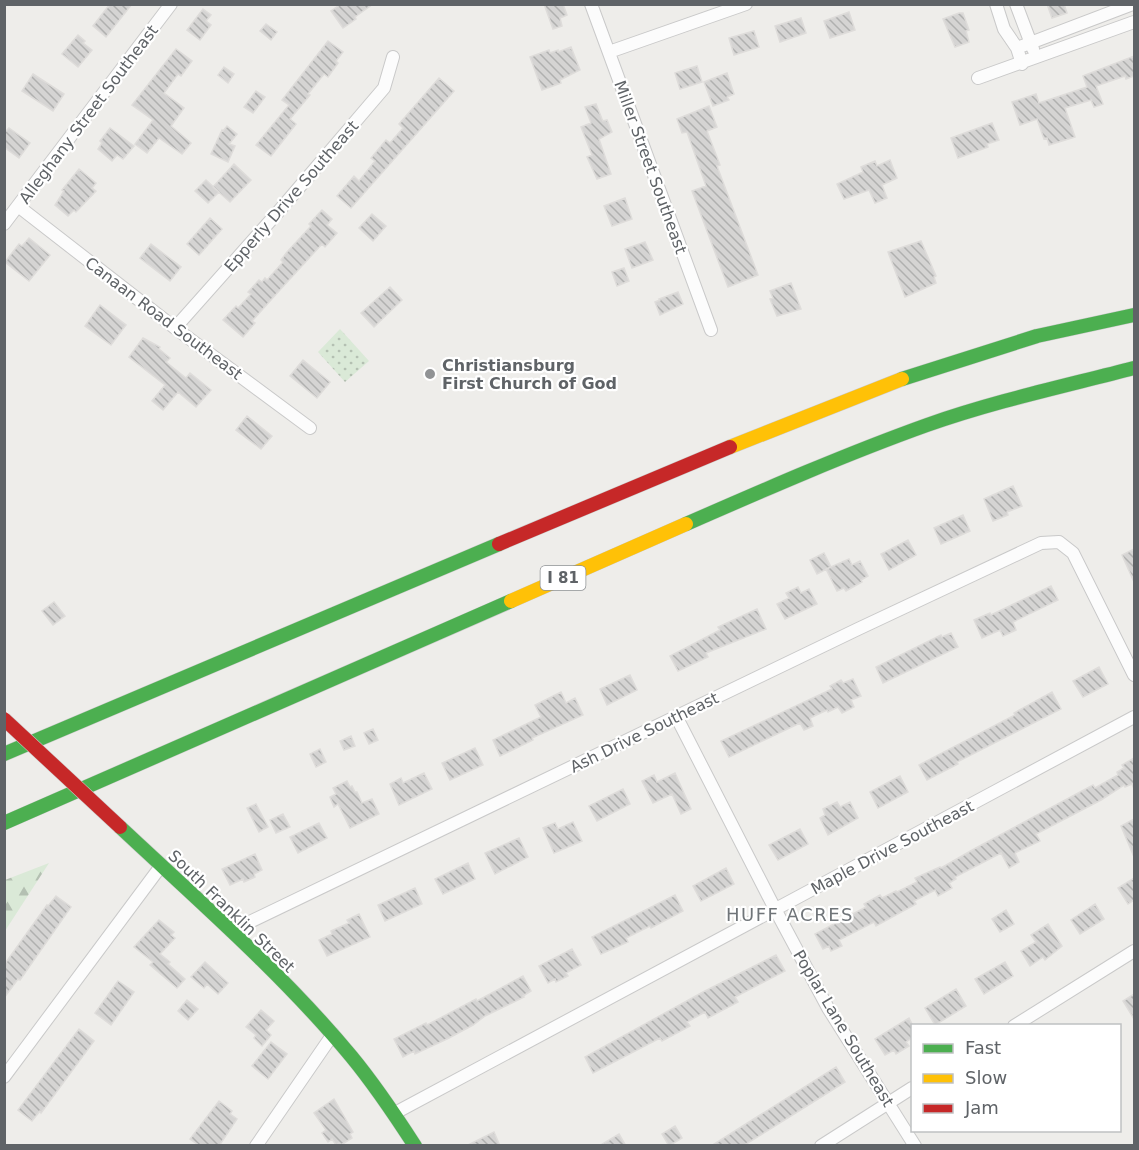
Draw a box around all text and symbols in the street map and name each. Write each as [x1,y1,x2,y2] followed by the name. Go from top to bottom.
[15,21,162,207] street label: Alleghany Street Southeast
[610,78,691,256] street label: Miller Street Southeast
[220,117,362,276] street label: Epperly Drive Southeast
[81,253,246,384] street label: Canaan Road Southeast
[442,356,617,393] place label: Christiansburg First Church of God
[423,367,437,381] marker: Christiansburg First Church of God
[540,566,586,590] road number: I 81
[567,688,722,777] street label: Ash Drive Southeast
[808,796,977,898] street label: Maple Drive Southeast
[165,846,299,977] street label: South Franklin Street
[726,904,854,925] district label: HUFF ACRES
[789,946,898,1110] street label: Poplar Lane Southeast
[911,1024,1121,1132] legend
[965,1037,1001,1058] text: Fast
[965,1067,1007,1088] text: Slow
[964,1097,999,1118] text: Jam

